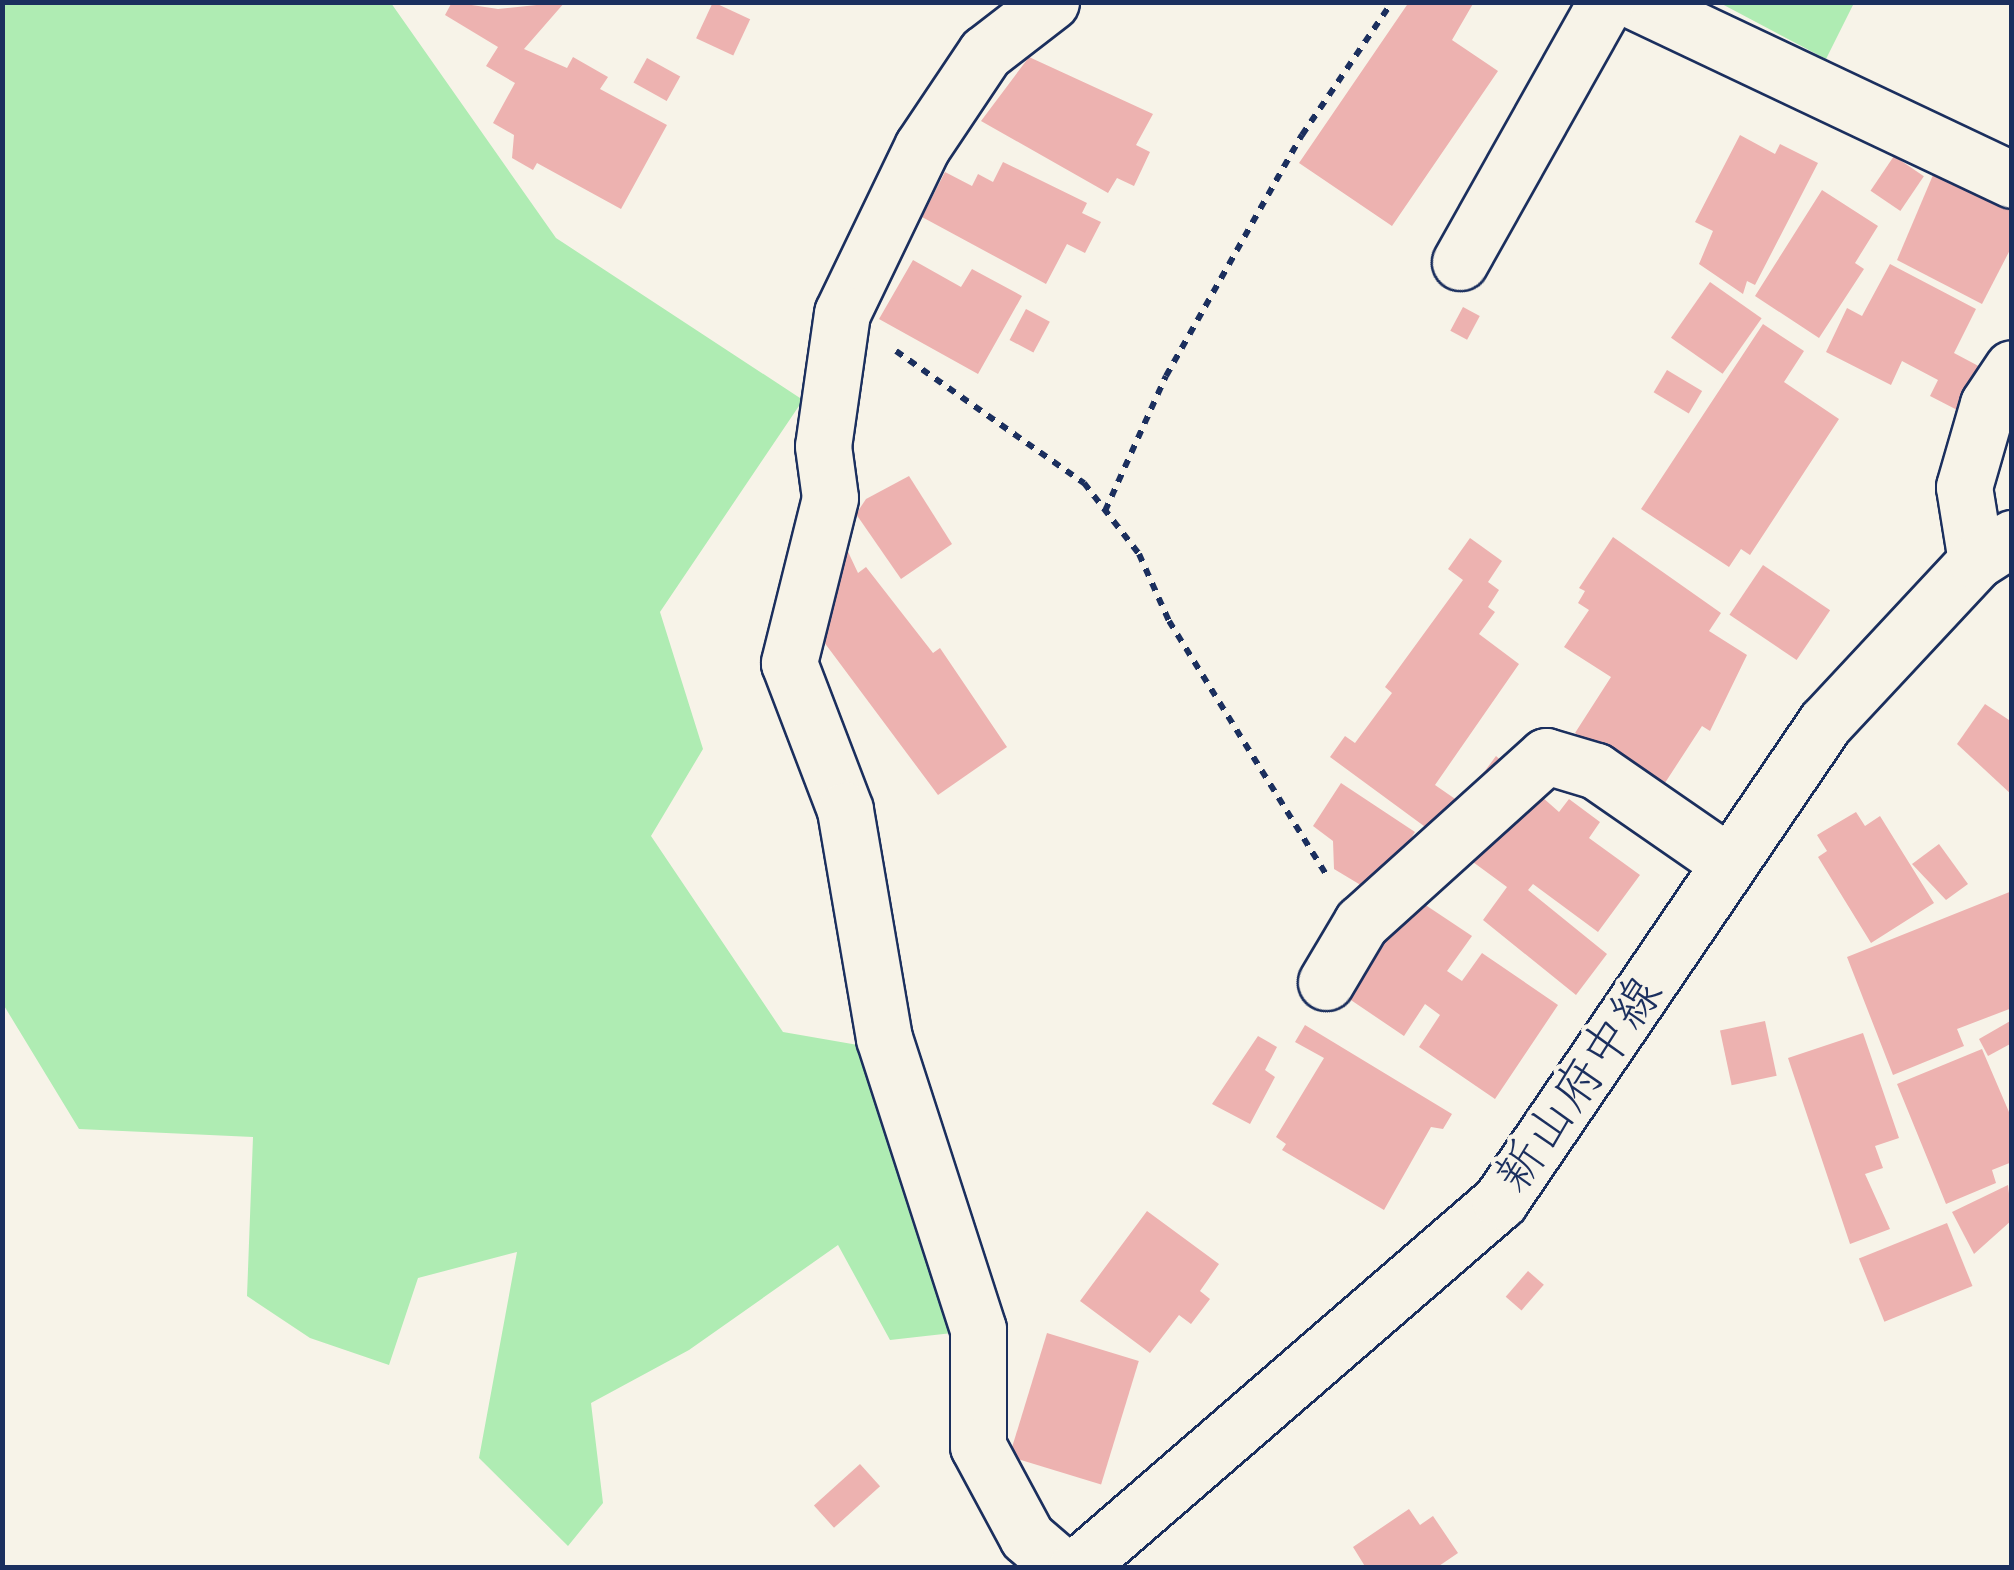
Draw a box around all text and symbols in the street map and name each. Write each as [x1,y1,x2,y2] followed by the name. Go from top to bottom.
[1482,964,1674,1204] street label: 新山府中線

